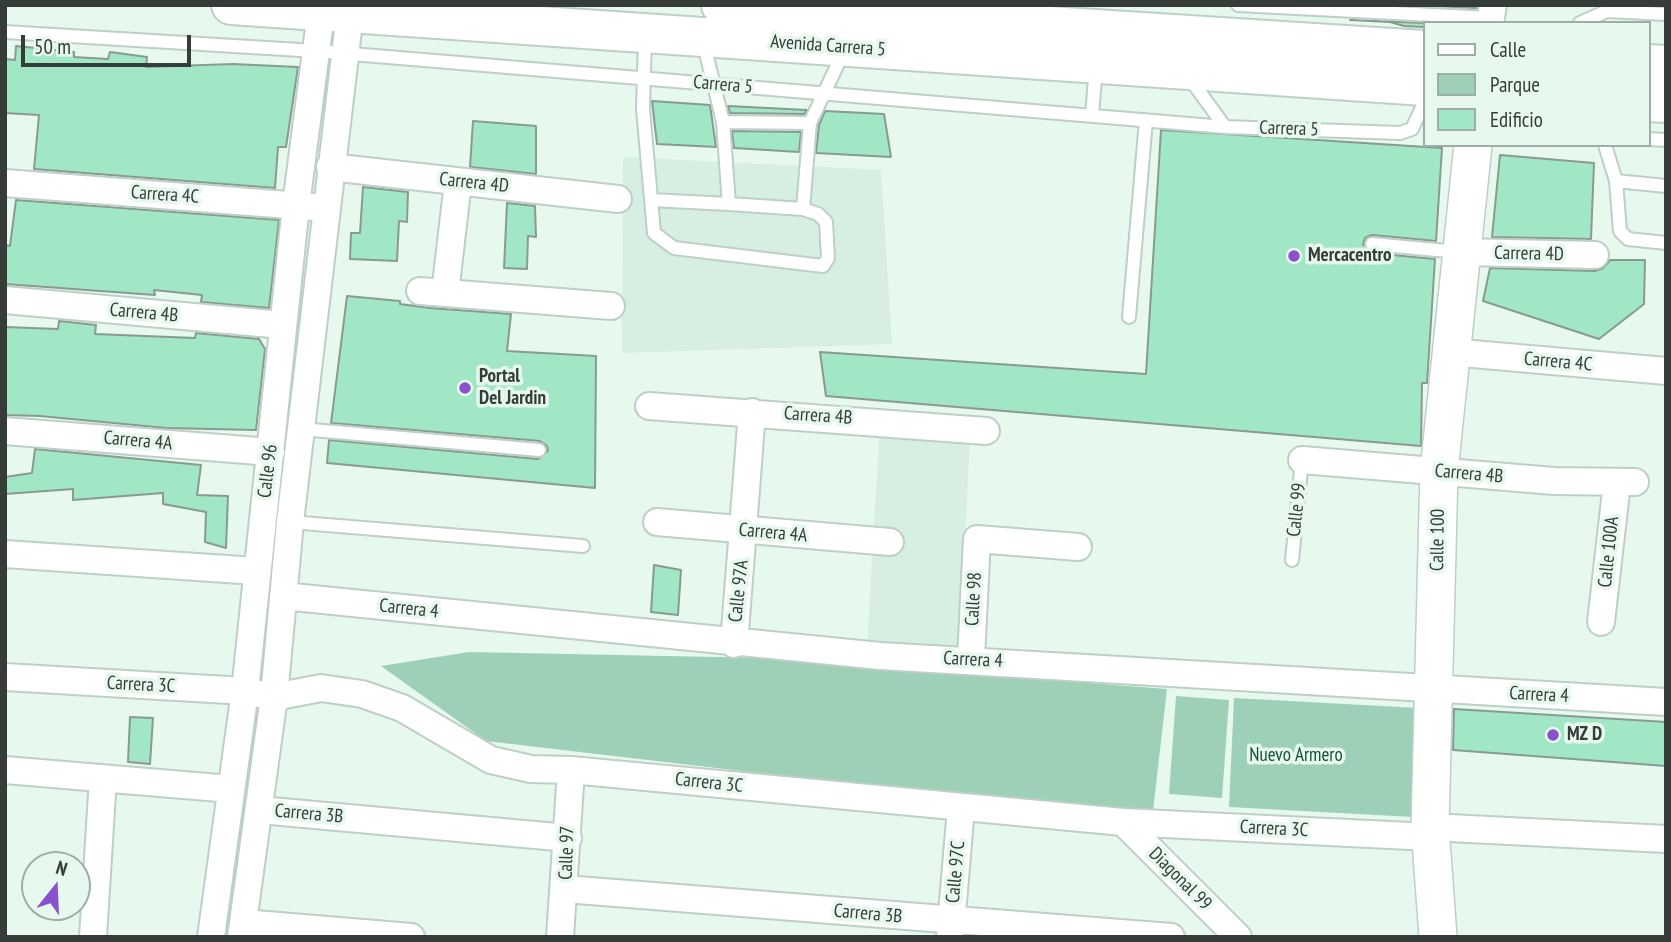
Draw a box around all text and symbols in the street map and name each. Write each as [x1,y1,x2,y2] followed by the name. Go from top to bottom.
[24,21,194,65] scale bar
[1422,21,1650,147] legend
[770,31,886,61] street label: Avenida Carrera 5
[34,33,71,60] text: 50 m
[1490,36,1526,63] text: Calle
[692,71,754,99] street label: Carrera 5
[1490,71,1540,98] text: Parque
[1490,106,1543,133] text: Edificio
[1259,117,1319,141] street label: Carrera 5
[438,168,510,198] street label: Carrera 4D
[130,181,200,209] street label: Carrera 4C
[1494,242,1564,266] street label: Carrera 4D
[1308,245,1391,267] place label: Mercacentro
[1286,248,1302,264] marker: Mercacentro
[109,299,179,327] street label: Carrera 4B
[1523,348,1593,376] street label: Carrera 4C
[479,366,546,410] place label: Portal Del Jardin
[457,380,473,396] marker: Portal Del Jardin
[783,402,853,430] street label: Carrera 4B
[103,427,173,455] street label: Carrera 4A
[253,443,283,499] street label: Calle 96
[1434,460,1504,488] street label: Carrera 4B
[1283,482,1311,538] street label: Calle 99
[1426,509,1450,571] street label: Calle 100
[1594,515,1624,589] street label: Calle 100A
[738,519,808,547] street label: Carrera 4A
[724,559,754,623] street label: Calle 97A
[961,571,987,627] street label: Calle 98
[378,595,440,623] street label: Carrera 4
[943,647,1003,673] street label: Carrera 4
[106,672,176,698] street label: Carrera 3C
[1509,682,1569,708] street label: Carrera 4
[1567,724,1602,746] place label: MZ D
[1545,727,1561,743] marker: MZ D
[1249,745,1343,767] park label: Nuevo Armero
[674,768,744,798] street label: Carrera 3C
[274,800,344,828] street label: Carrera 3B
[1239,816,1309,842] street label: Carrera 3C
[555,826,579,880] street label: Calle 97
[942,840,970,904] street label: Calle 97C
[1144,843,1216,915] street label: Diagonal 99
[21,851,91,921] north arrow
[53,855,70,881] text: N
[833,900,903,928] street label: Carrera 3B

